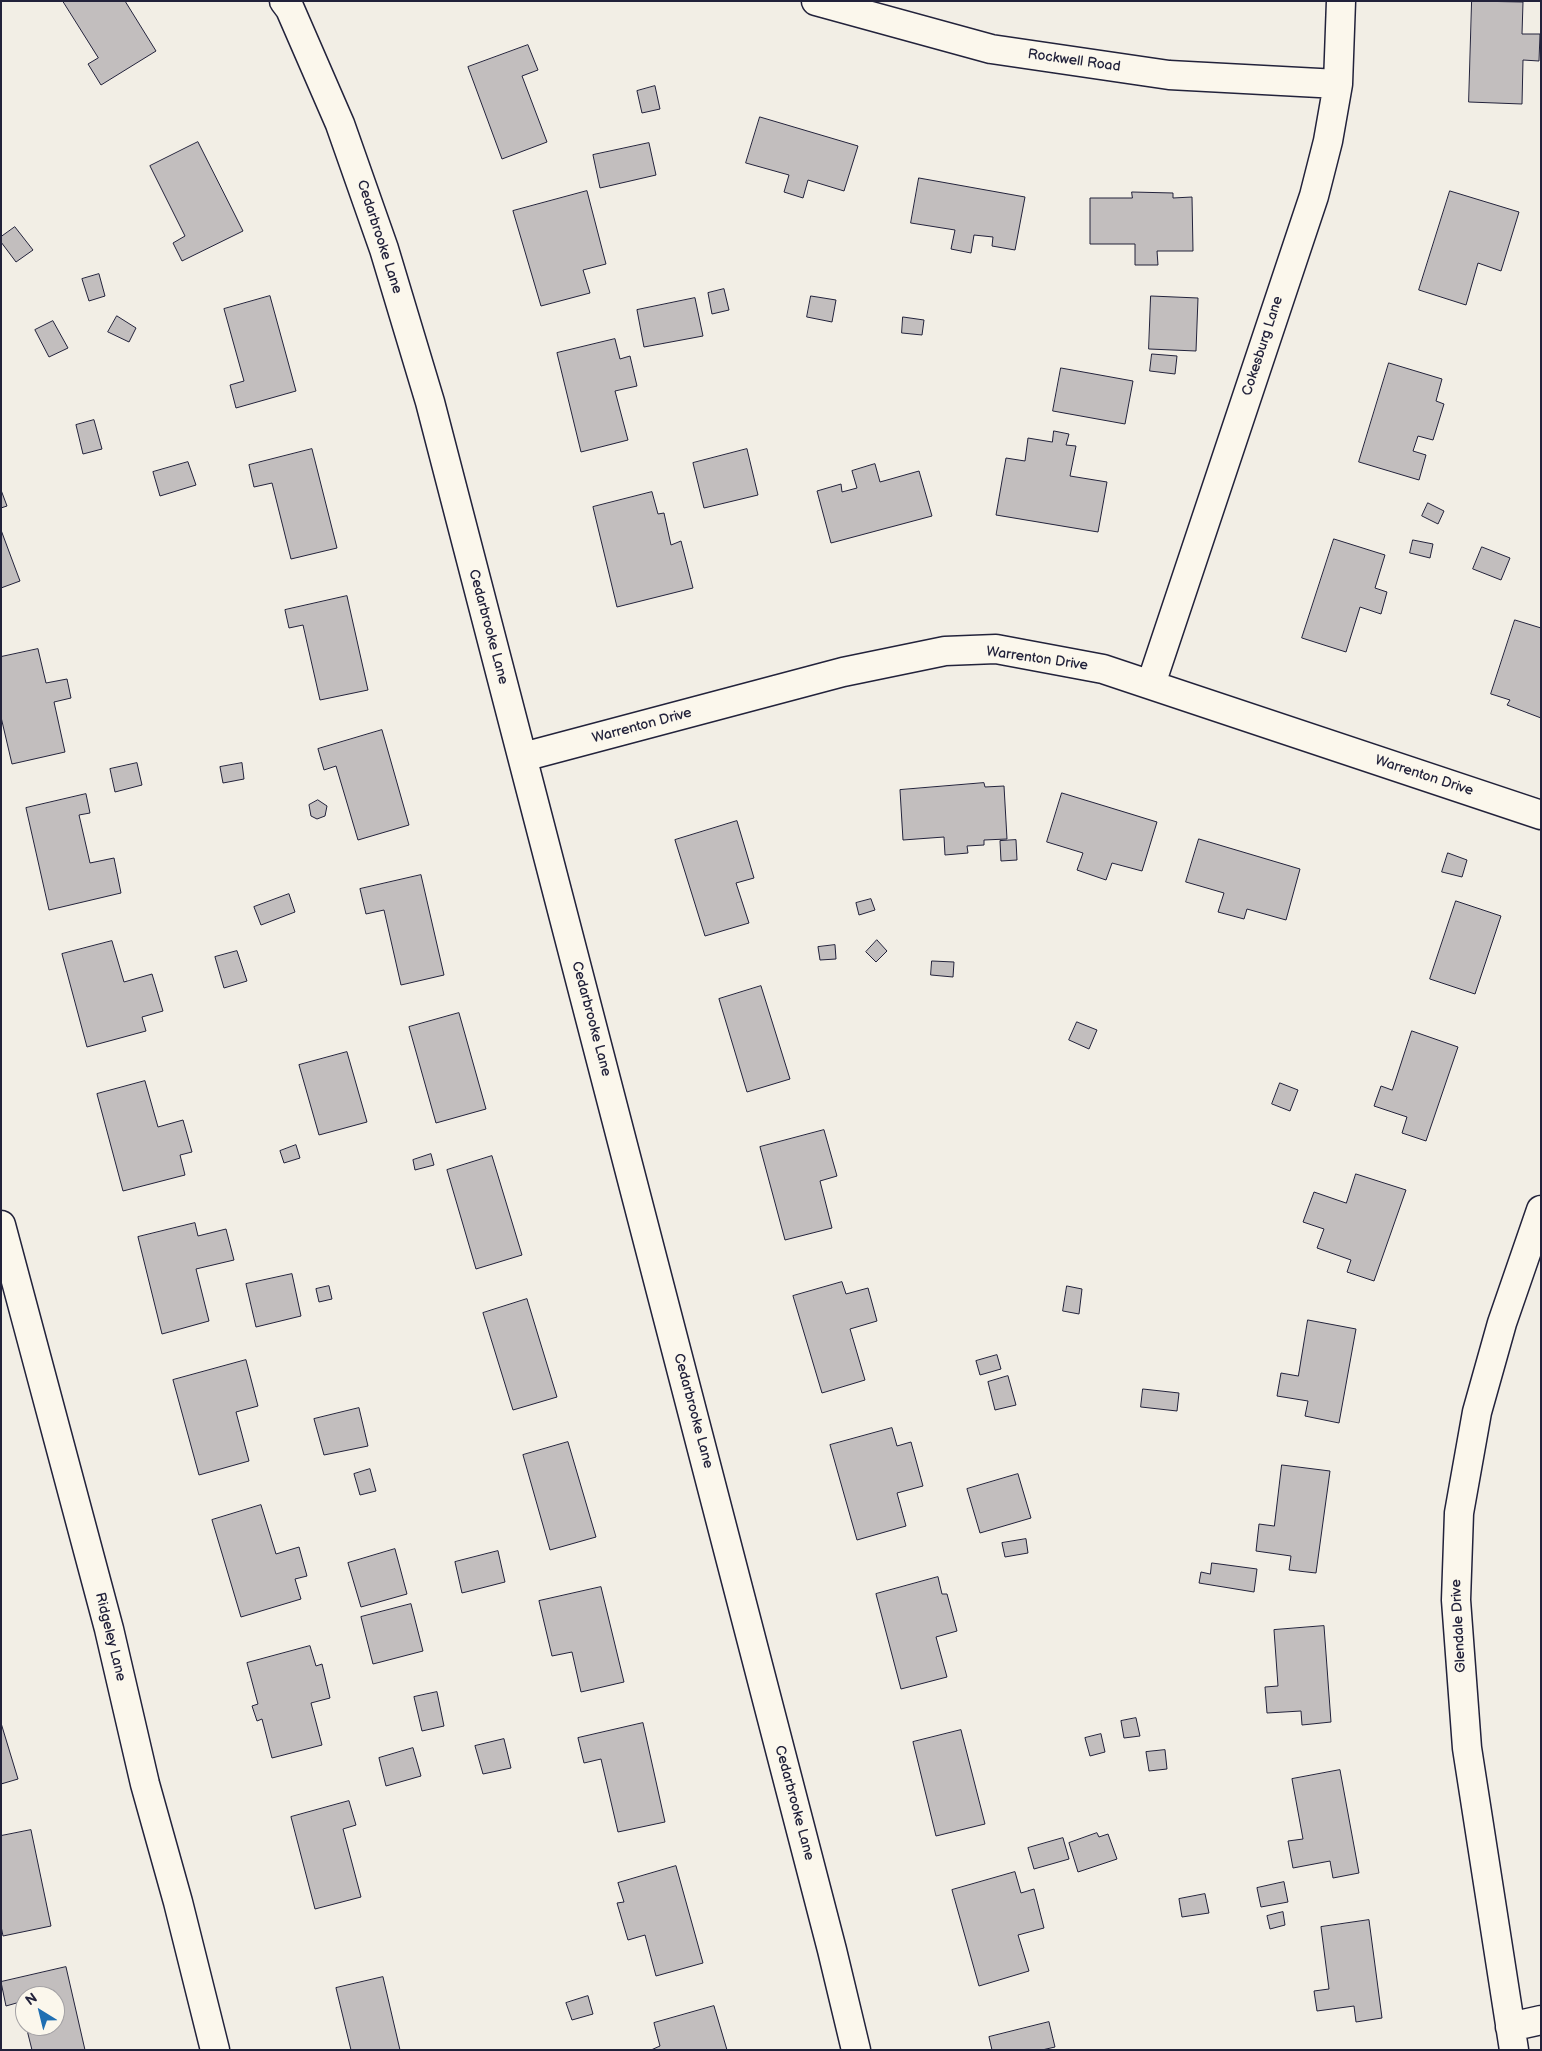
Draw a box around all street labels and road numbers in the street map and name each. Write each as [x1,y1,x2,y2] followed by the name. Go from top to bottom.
[1026,46,1122,76] street label: Rockwell Road
[353,178,405,296] street label: Cedarbrooke Lane
[1239,294,1287,398] street label: Cokesburg Lane
[465,568,511,686] street label: Cedarbrooke Lane
[985,644,1089,674] street label: Warrenton Drive
[590,705,694,747] street label: Warrenton Drive
[1373,752,1475,800] street label: Warrenton Drive
[568,960,614,1078] street label: Cedarbrooke Lane
[670,1352,716,1470] street label: Cedarbrooke Lane
[1448,1579,1470,1673] street label: Glendale Drive
[91,1591,129,1683] street label: Ridgeley Lane
[771,1744,817,1862] street label: Cedarbrooke Lane

